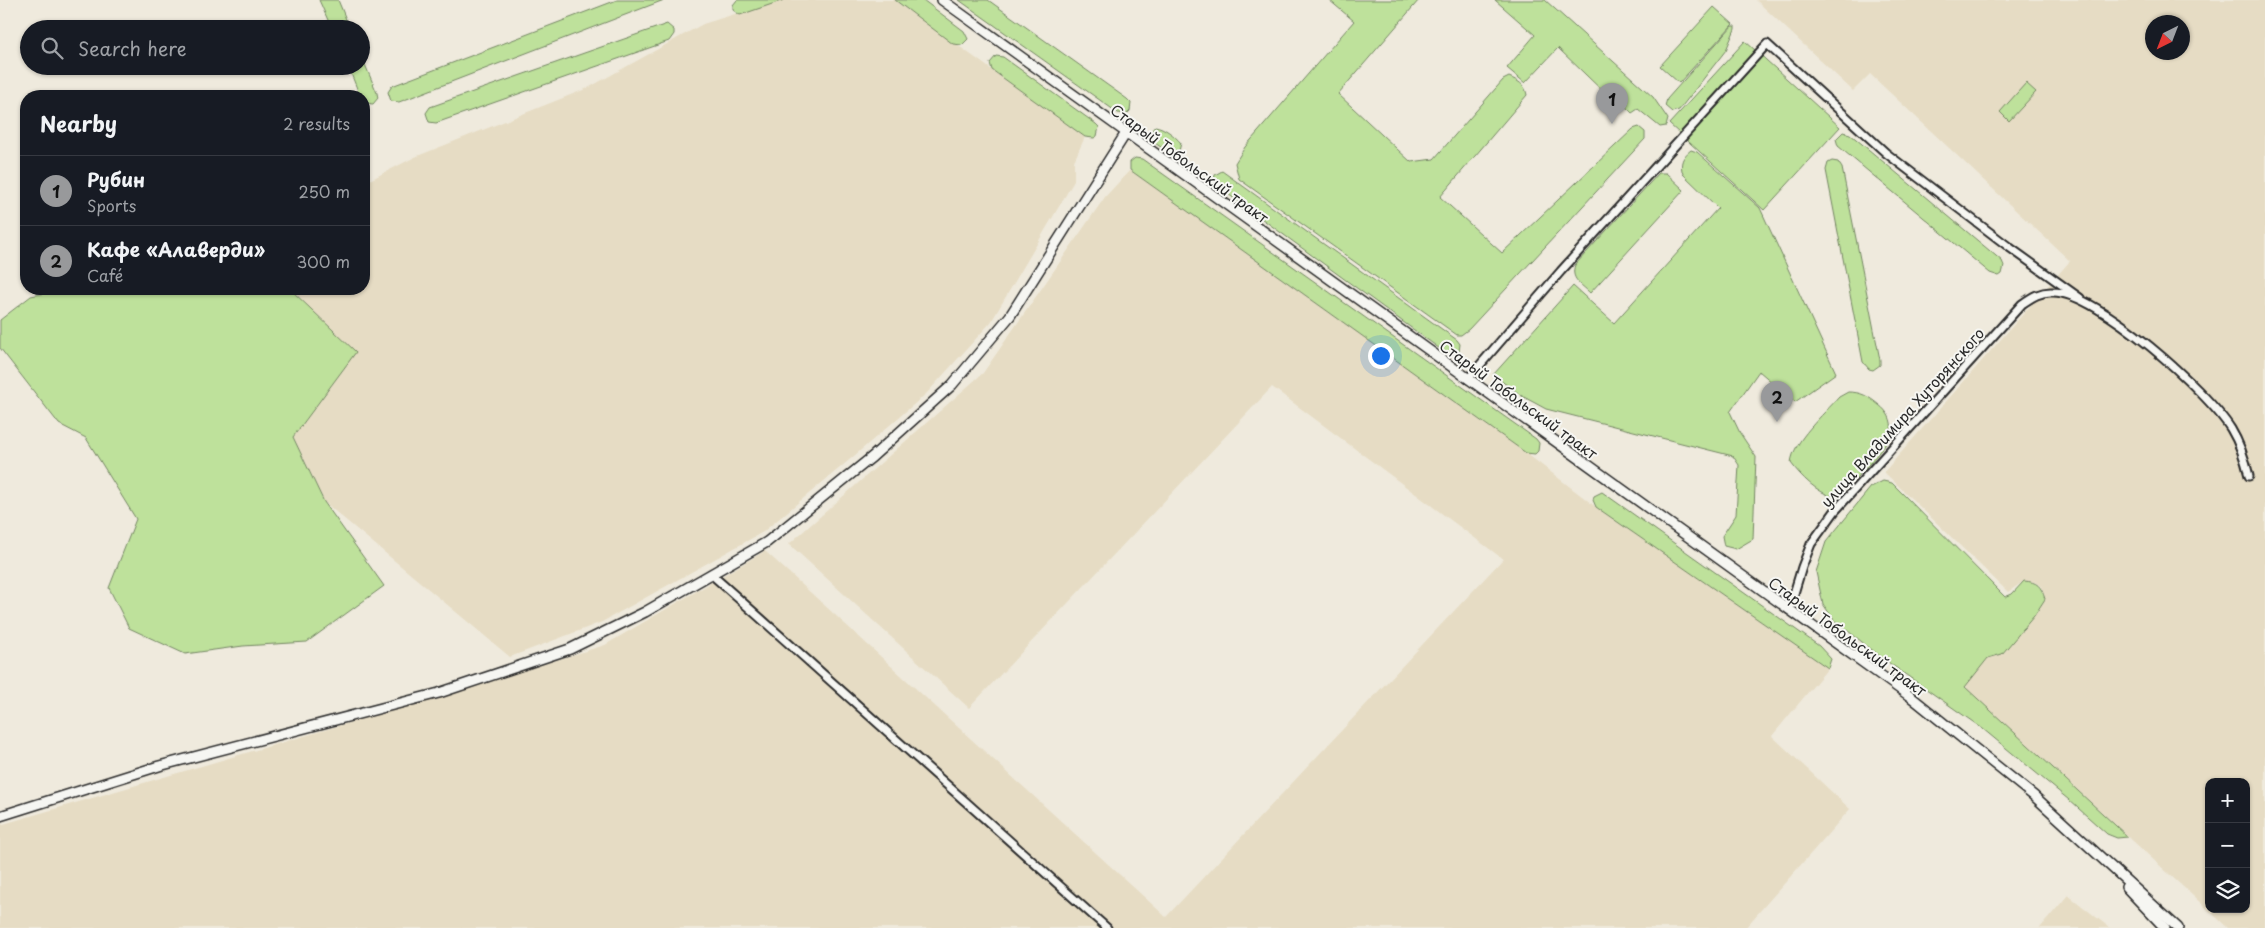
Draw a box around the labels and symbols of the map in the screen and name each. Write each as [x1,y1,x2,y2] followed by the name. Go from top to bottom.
[2145,15,2190,60] north arrow
[1596,83,1628,124] pin: 1
[1106,98,1275,229] street label: Старый Тобольский тракт
[1815,322,1989,512] street label: улица Владимира Хуторянского
[1435,334,1604,465] street label: Старый Тобольский тракт
[1368,343,1394,369] your location
[1761,381,1793,422] pin: 2
[1764,571,1933,702] street label: Старый Тобольский тракт

